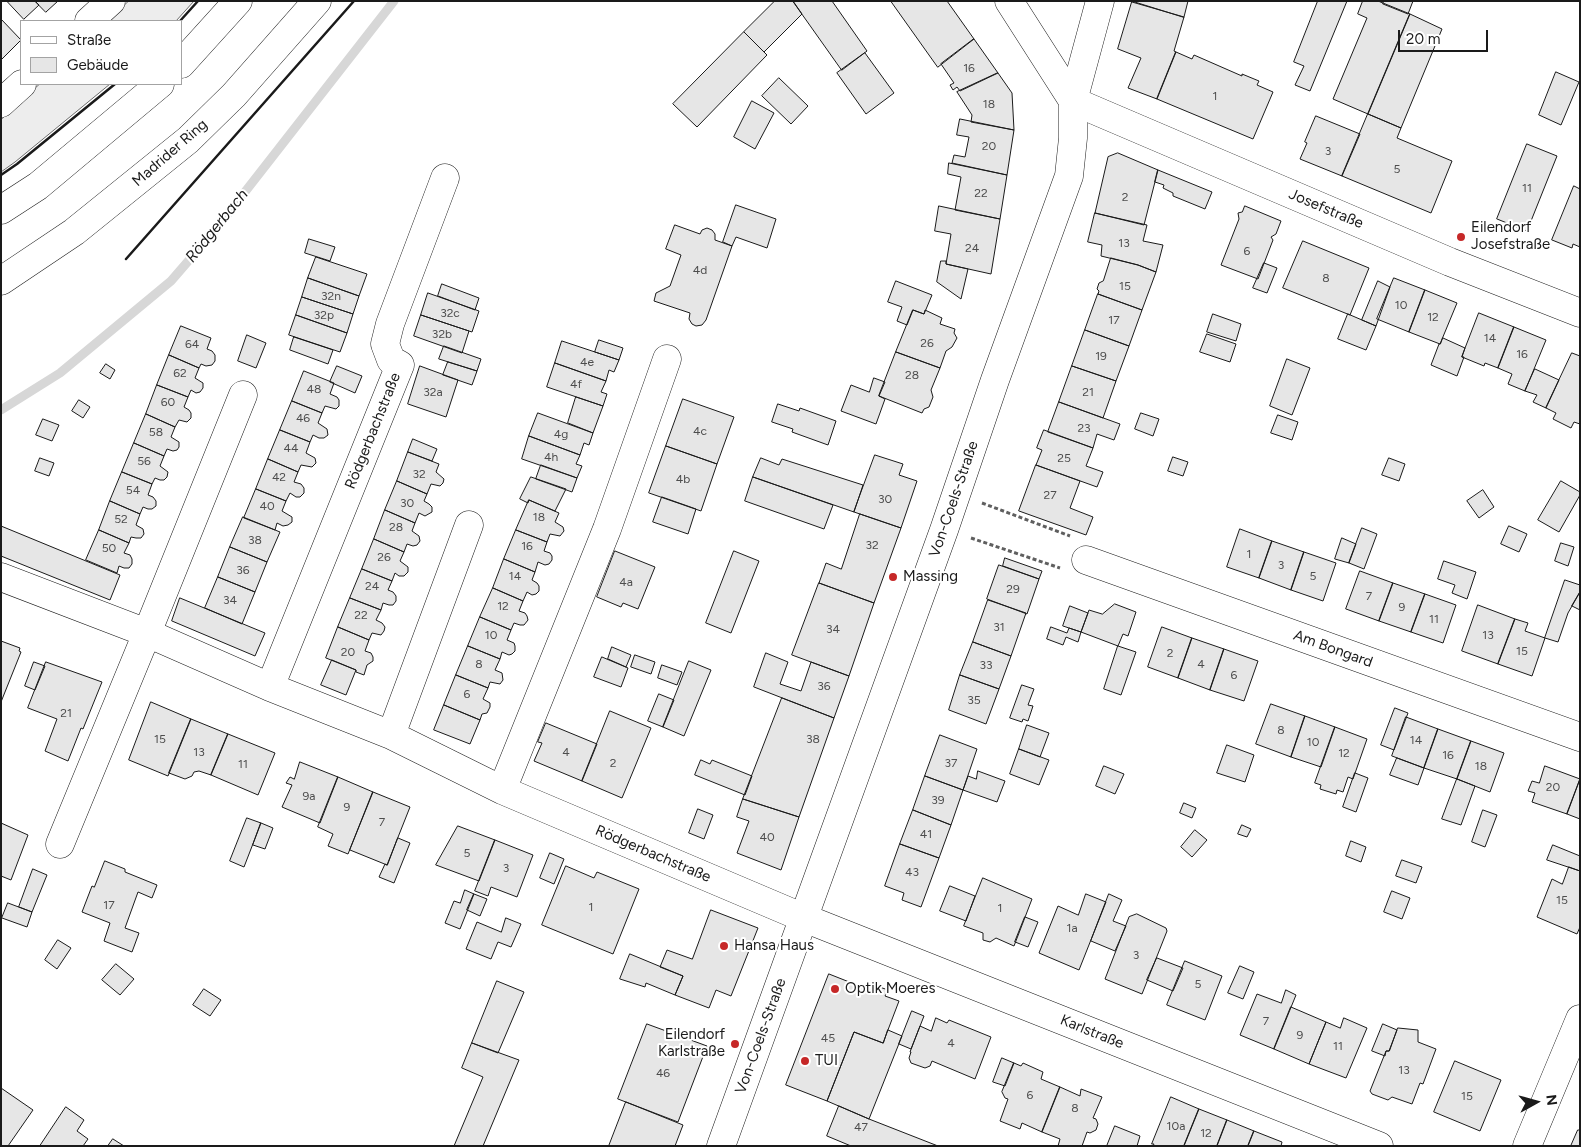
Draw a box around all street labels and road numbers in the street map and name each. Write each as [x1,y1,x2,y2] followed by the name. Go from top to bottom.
[129,116,211,190] street label: Madrider Ring
[1286,185,1366,233] street label: Josefstraße
[341,370,405,492] street label: Rödgerbachstraße
[926,439,982,559] street label: Von-Coels-Straße
[1291,626,1375,672] street label: Am Bongard
[592,822,714,886] street label: Rödgerbachstraße
[732,976,790,1096] street label: Von-Coels-Straße
[1058,1011,1126,1053] street label: Karlstraße

